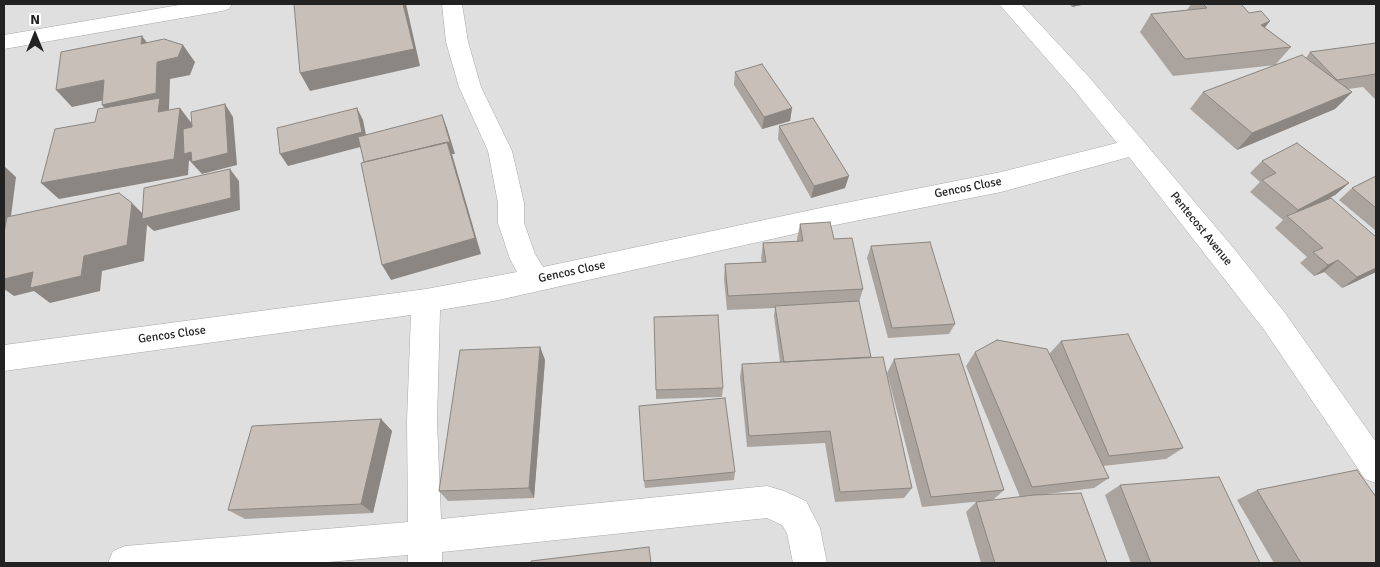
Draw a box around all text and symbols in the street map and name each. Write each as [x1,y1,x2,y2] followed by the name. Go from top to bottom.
[10,10,60,60] north arrow
[30,11,40,28] text: N
[933,174,1003,202] street label: Gencos Close
[1167,189,1235,269] street label: Pentecost Avenue
[537,258,607,286] street label: Gencos Close
[137,323,207,347] street label: Gencos Close

